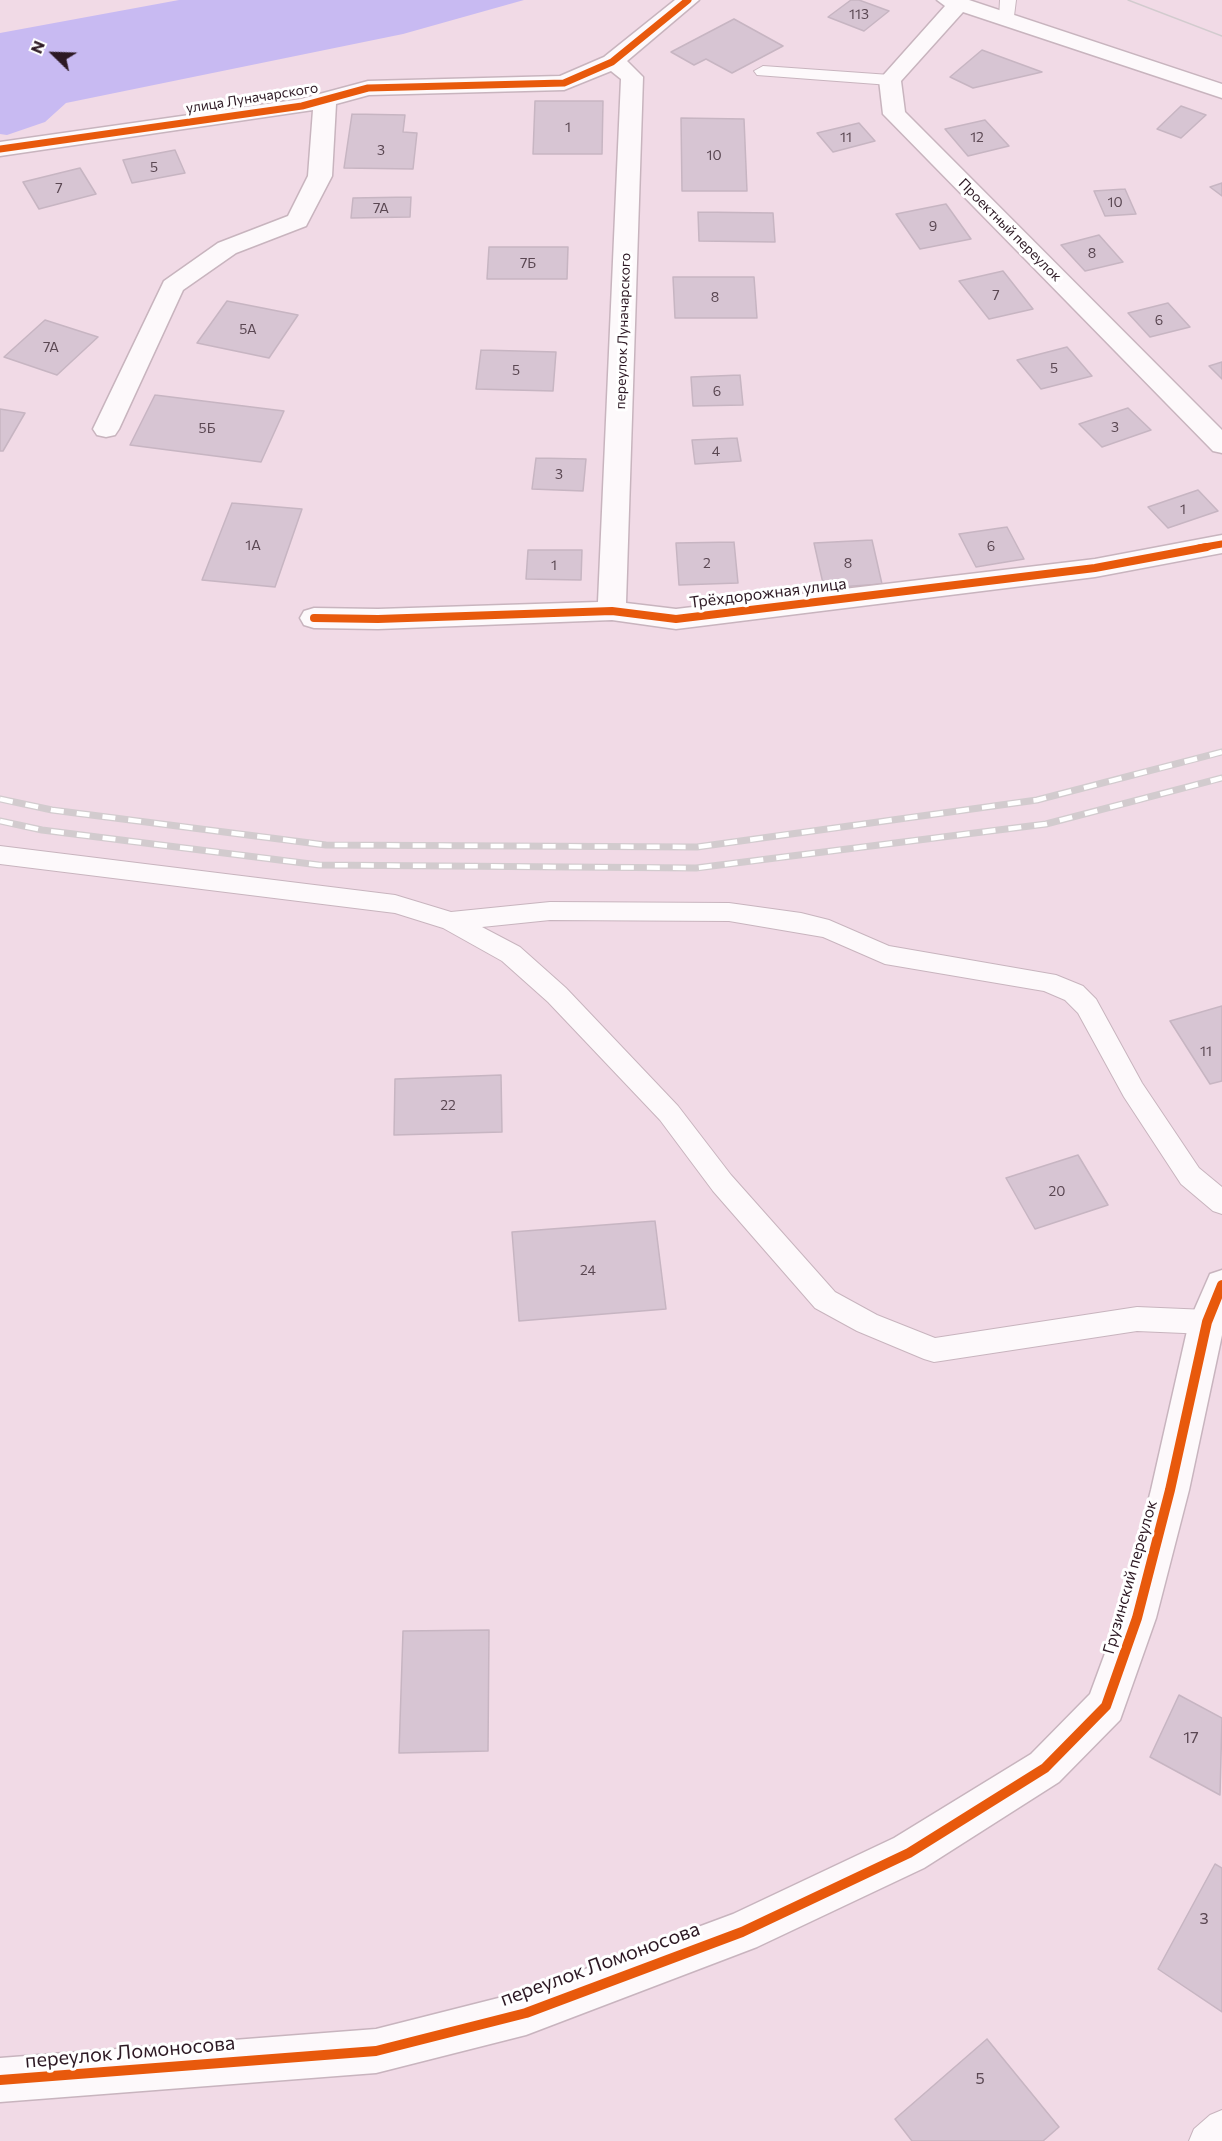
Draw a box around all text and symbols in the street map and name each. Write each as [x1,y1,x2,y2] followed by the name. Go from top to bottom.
[849,6,869,22] house number: 113
[24,24,84,84] north arrow
[26,38,48,56] text: N
[185,79,319,117] street label: улица Луначарского
[565,119,571,135] house number: 1
[840,129,852,145] house number: 11
[970,129,984,145] house number: 12
[377,142,385,158] house number: 3
[706,147,722,163] house number: 10
[150,159,158,175] house number: 5
[955,175,1065,285] street label: Проектный переулок
[55,180,63,196] house number: 7
[1107,194,1123,210] house number: 10
[373,200,389,216] house number: 7А
[929,218,937,234] house number: 9
[1088,245,1096,261] house number: 8
[612,252,634,410] street label: переулок Луначарского
[520,255,536,271] house number: 7Б
[992,287,1000,303] house number: 7
[711,289,719,305] house number: 8
[1155,312,1163,328] house number: 6
[239,321,257,337] house number: 5А
[43,339,59,355] house number: 7А
[1050,360,1058,376] house number: 5
[512,362,520,378] house number: 5
[713,383,721,399] house number: 6
[1111,419,1119,435] house number: 3
[199,420,215,436] house number: 5Б
[712,443,720,459] house number: 4
[555,466,563,482] house number: 3
[1180,501,1186,517] house number: 1
[245,537,261,553] house number: 1А
[987,538,995,554] house number: 6
[703,555,711,571] house number: 2
[844,555,852,571] house number: 8
[551,557,557,573] house number: 1
[688,574,848,612] street label: Трёхдорожная улица
[1200,1043,1212,1059] house number: 11
[440,1097,456,1113] house number: 22
[1049,1183,1065,1199] house number: 20
[580,1262,596,1278] house number: 24
[1099,1498,1161,1656] street label: Грузинский переулок
[1183,1728,1199,1748] house number: 17
[1199,1909,1209,1929] house number: 3
[497,1917,703,2011] street label: переулок Ломоносова
[24,2031,236,2073] street label: переулок Ломоносова
[975,2069,985,2089] house number: 5

